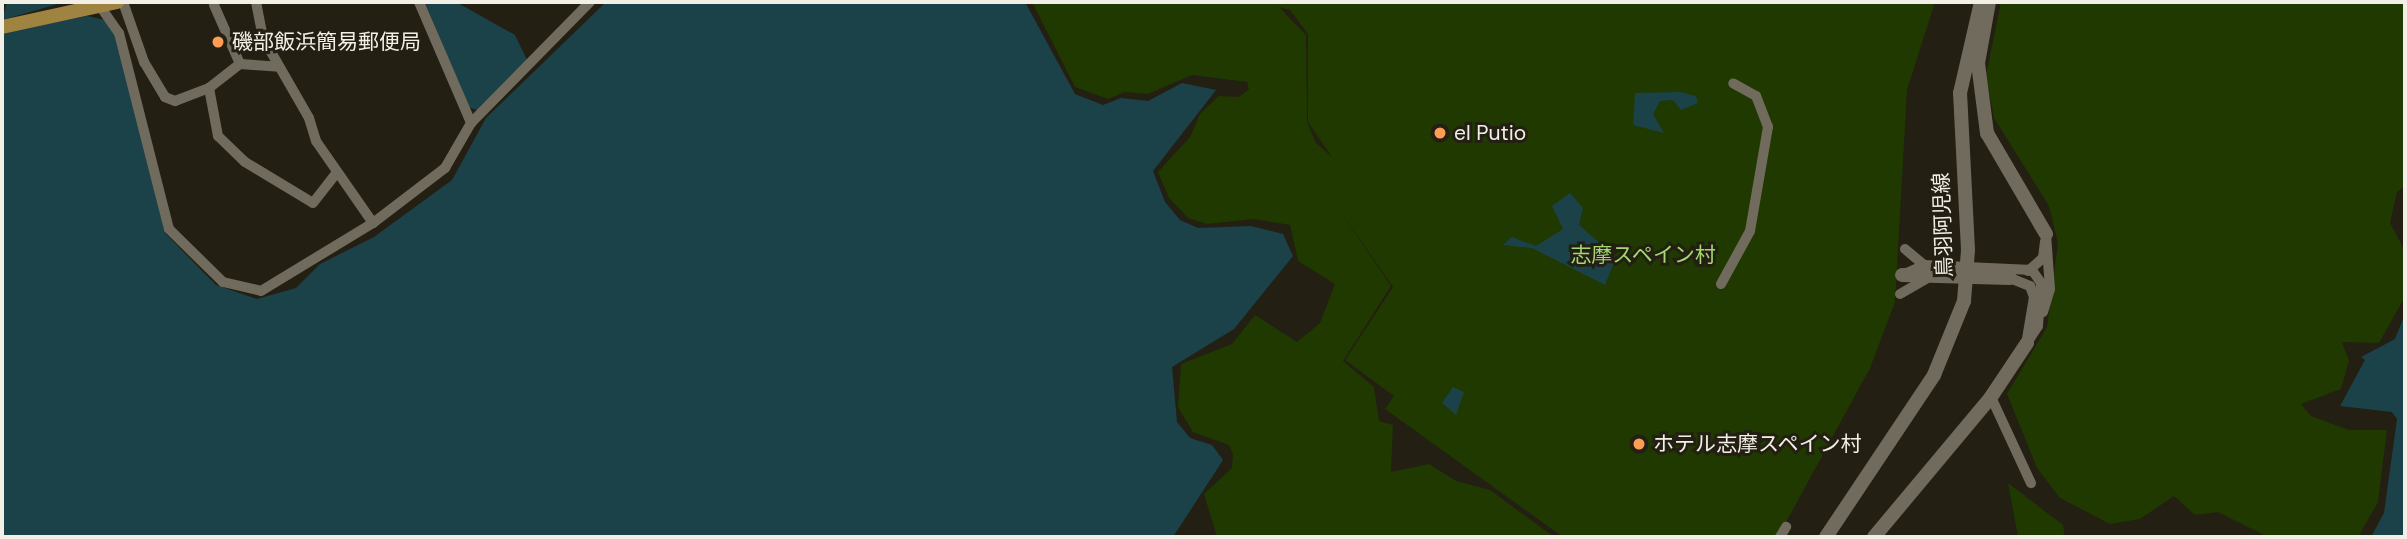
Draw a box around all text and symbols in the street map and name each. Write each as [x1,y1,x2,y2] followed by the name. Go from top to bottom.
[232,29,421,55] place label: 磯部飯浜簡易郵便局
[210,34,226,50] marker: 磯部飯浜簡易郵便局
[1454,120,1526,146] place label: el Putio
[1432,125,1448,141] marker: el Putio
[1929,172,1957,278] street label: 鳥羽阿児線
[1570,242,1716,268] park label: 志摩スペイン村
[1653,431,1863,457] place label: ホテル志摩スペイン村
[1631,436,1647,452] marker: ホテル志摩スペイン村

